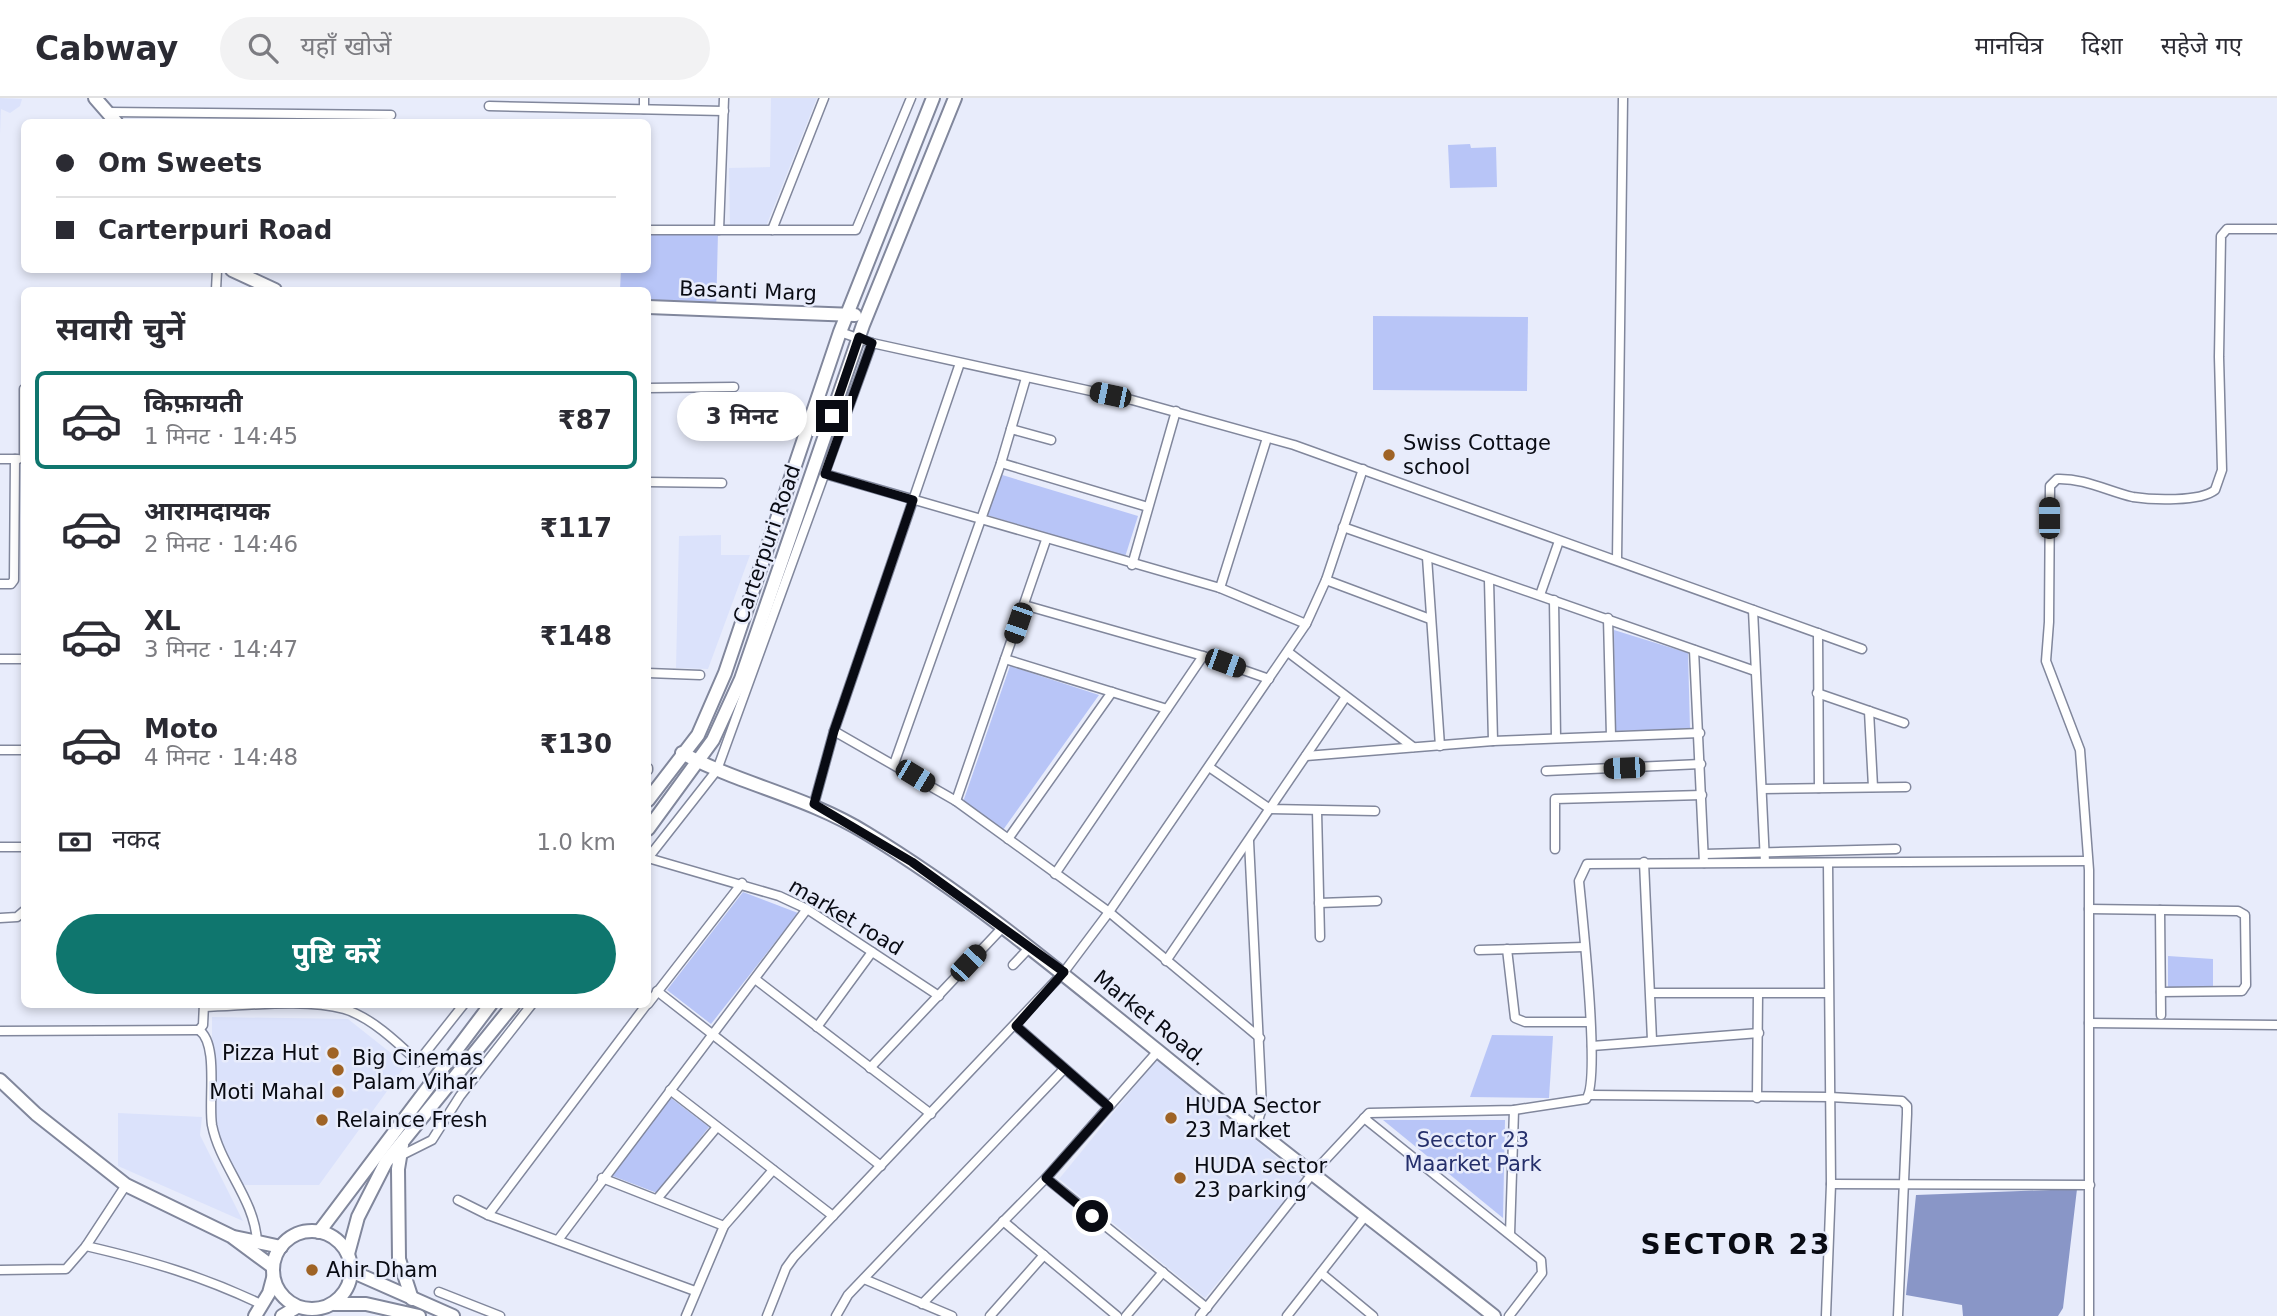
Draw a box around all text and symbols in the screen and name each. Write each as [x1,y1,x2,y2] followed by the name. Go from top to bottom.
[220,17,710,80] search box
[35,29,178,68] text: Cabway
[244,29,282,67] icon: search
[300,31,392,61] text: यहाँ खोजें
[1975,32,2043,60] text: मानचित्र
[2081,32,2123,60] text: दिशा
[2161,32,2242,60] text: सहेजे गए
[98,148,262,178] text: Om Sweets
[98,215,332,245] text: Carterpuri Road
[679,277,817,305] street label: Basanti Marg
[56,310,185,348] text: सवारी चुनें
[1088,380,1133,410] car
[144,388,243,418] text: किफ़ायती
[60,389,123,452] icon: car
[678,392,808,440] callout: 3 मिनट
[816,400,848,432] route end
[706,403,778,429] text: 3 मिनट
[558,405,612,435] text: ₹87
[144,423,298,449] text: 1 मिनट · 14:45
[1403,431,1551,479] place label: Swiss Cottage school
[1381,447,1397,463] marker: Swiss Cottage school
[729,461,805,627] street label: Carterpuri Road
[144,496,270,526] text: आरामदायक
[60,497,123,560] icon: car
[2039,497,2060,539] car
[540,513,612,543] text: ₹117
[144,531,298,557] text: 2 मिनट · 14:46
[1002,600,1035,646] car
[60,605,123,668] icon: car
[144,606,181,636] text: XL
[540,621,612,651] text: ₹148
[144,636,298,662] text: 3 मिनट · 14:47
[1202,646,1249,680] car
[60,713,123,776] icon: car
[144,714,218,744] text: Moto
[540,729,612,759] text: ₹130
[144,744,298,770] text: 4 मिनट · 14:48
[892,756,939,796] car
[1603,757,1646,779] car
[56,823,94,861] icon: cash
[112,824,160,854] text: नकद
[536,829,616,855] text: 1.0 km
[785,874,907,960] street label: market road
[56,914,616,994] button: पुष्टि करें
[946,940,991,986] car
[1089,965,1211,1071] street label: Market Road.
[222,1041,319,1065] place label: Pizza Hut
[325,1045,341,1061] marker: Pizza Hut
[352,1046,483,1094] place label: Big Cinemas Palam Vihar
[330,1062,346,1078] marker: Big Cinemas Palam Vihar
[209,1080,324,1104] place label: Moti Mahal
[330,1084,346,1100] marker: Moti Mahal
[1185,1094,1321,1142] place label: HUDA Sector 23 Market
[336,1108,487,1132] place label: Relaince Fresh
[1163,1110,1179,1126] marker: HUDA Sector 23 Market
[314,1112,330,1128] marker: Relaince Fresh
[1404,1128,1542,1176] park label: Secctor 23 Maarket Park
[1194,1154,1327,1202] place label: HUDA sector 23 parking
[1172,1170,1188,1186] marker: HUDA sector 23 parking
[1076,1200,1108,1232] route start
[1640,1228,1832,1261] district label: SECTOR 23
[326,1258,438,1282] place label: Ahir Dham
[304,1262,320,1278] marker: Ahir Dham

